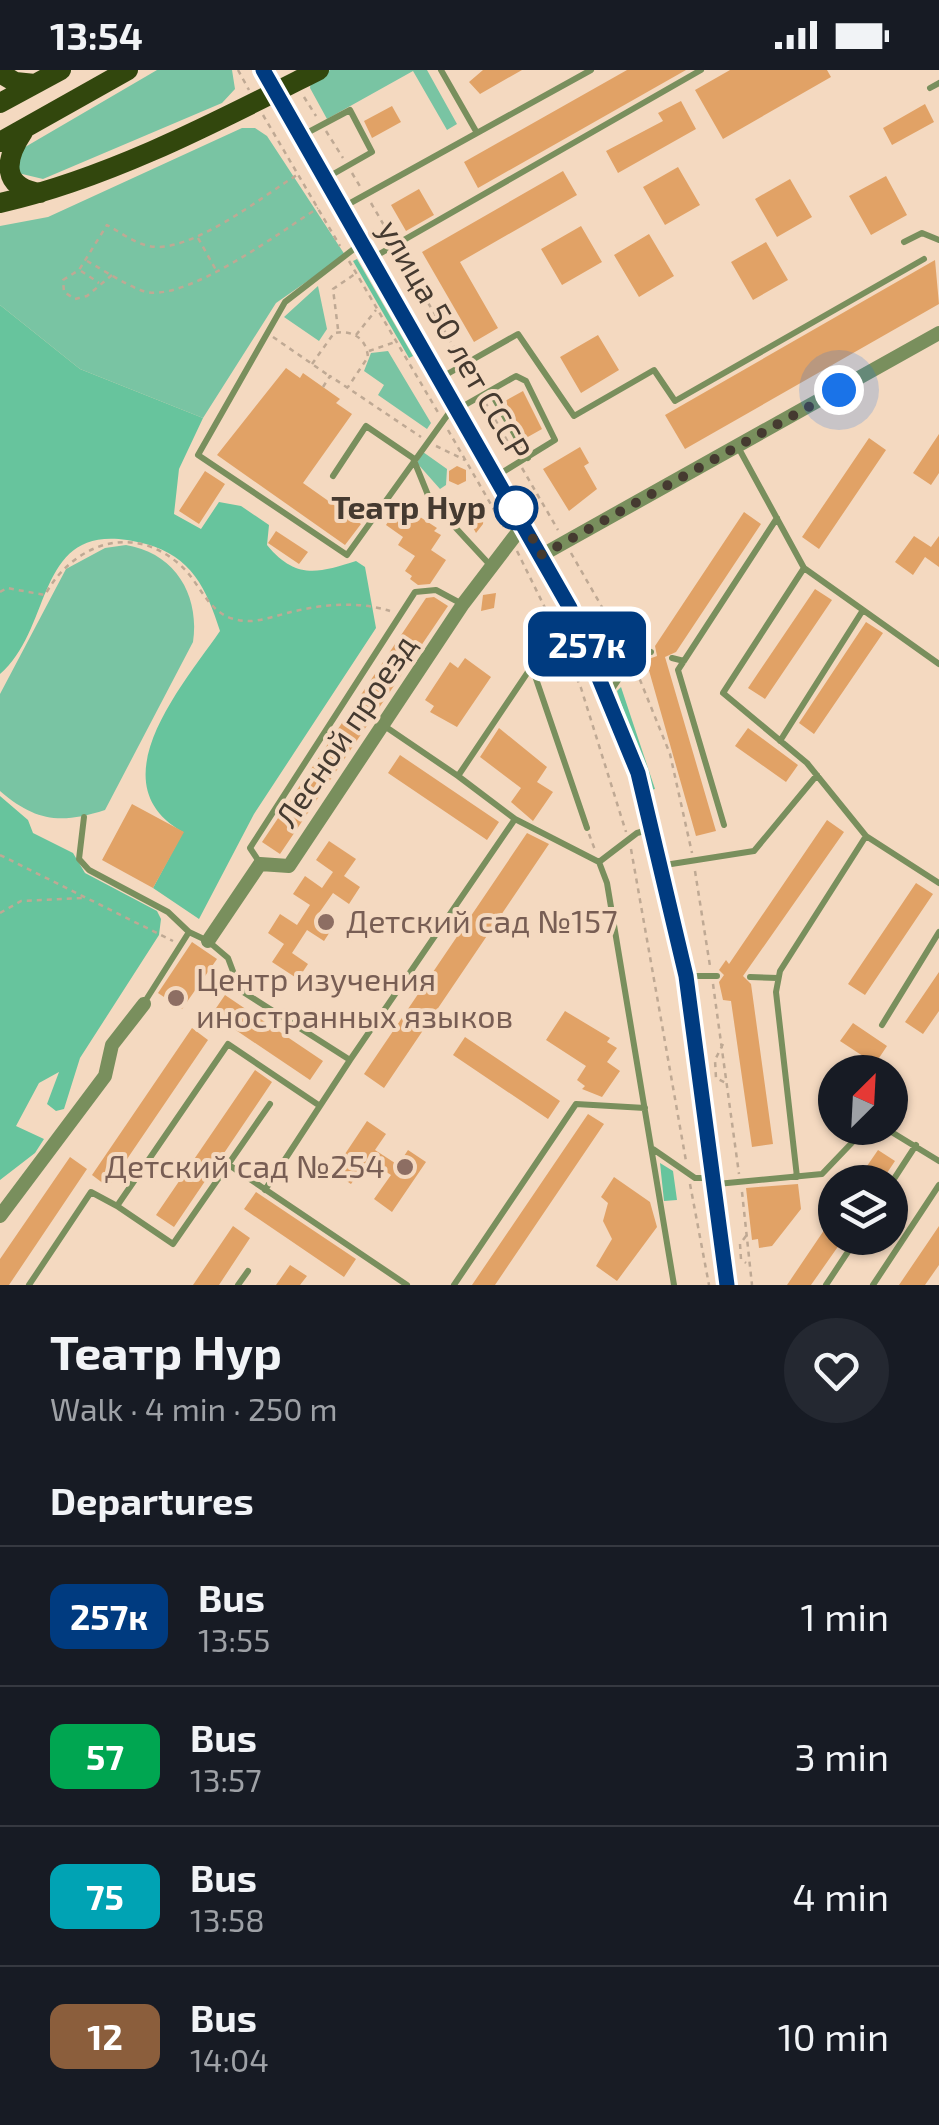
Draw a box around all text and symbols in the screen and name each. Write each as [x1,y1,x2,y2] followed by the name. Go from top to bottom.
[50,12,143,58] text: 13:54
[371,212,540,466] street label: улица 50 лет СССР
[814,365,864,415] your location
[331,487,486,526] place label: Театр Нур
[495,487,537,529] marker: Театр Нур
[517,612,657,676] line badge: 257к
[548,623,626,665] text: 257к
[266,626,423,833] street label: Лесной проезд
[346,901,618,939] place label: Детский сад №157
[315,911,337,933] marker: Детский сад №157
[196,959,513,1034] place label: Центр изучения иностранных языков
[165,987,187,1009] marker: Центр изучения иностранных языков
[818,1055,908,1145] north arrow
[818,1055,908,1255] map controls
[105,1146,385,1184] place label: Детский сад №254
[394,1156,416,1178] marker: Детский сад №254
[818,1165,908,1255] button: layers
[784,1318,889,1423] button: heart
[50,1322,282,1380] text: Театр Нур
[50,1389,338,1427] text: Walk · 4 min · 250 m
[50,1477,254,1523] text: Departures
[198,1574,265,1620] text: Bus
[801,1593,889,1639] text: 1 min
[70,1595,148,1637] text: 257к
[198,1620,270,1658] text: 13:55
[190,1714,257,1760] text: Bus
[795,1733,889,1779] text: 3 min
[86,1735,124,1777] text: 57
[190,1760,262,1798] text: 13:57
[190,1854,257,1900] text: Bus
[792,1873,889,1919] text: 4 min
[86,1875,124,1917] text: 75
[190,1900,265,1938] text: 13:58
[190,1994,257,2040] text: Bus
[778,2013,889,2059] text: 10 min
[87,2015,123,2057] text: 12
[190,2040,269,2078] text: 14:04

